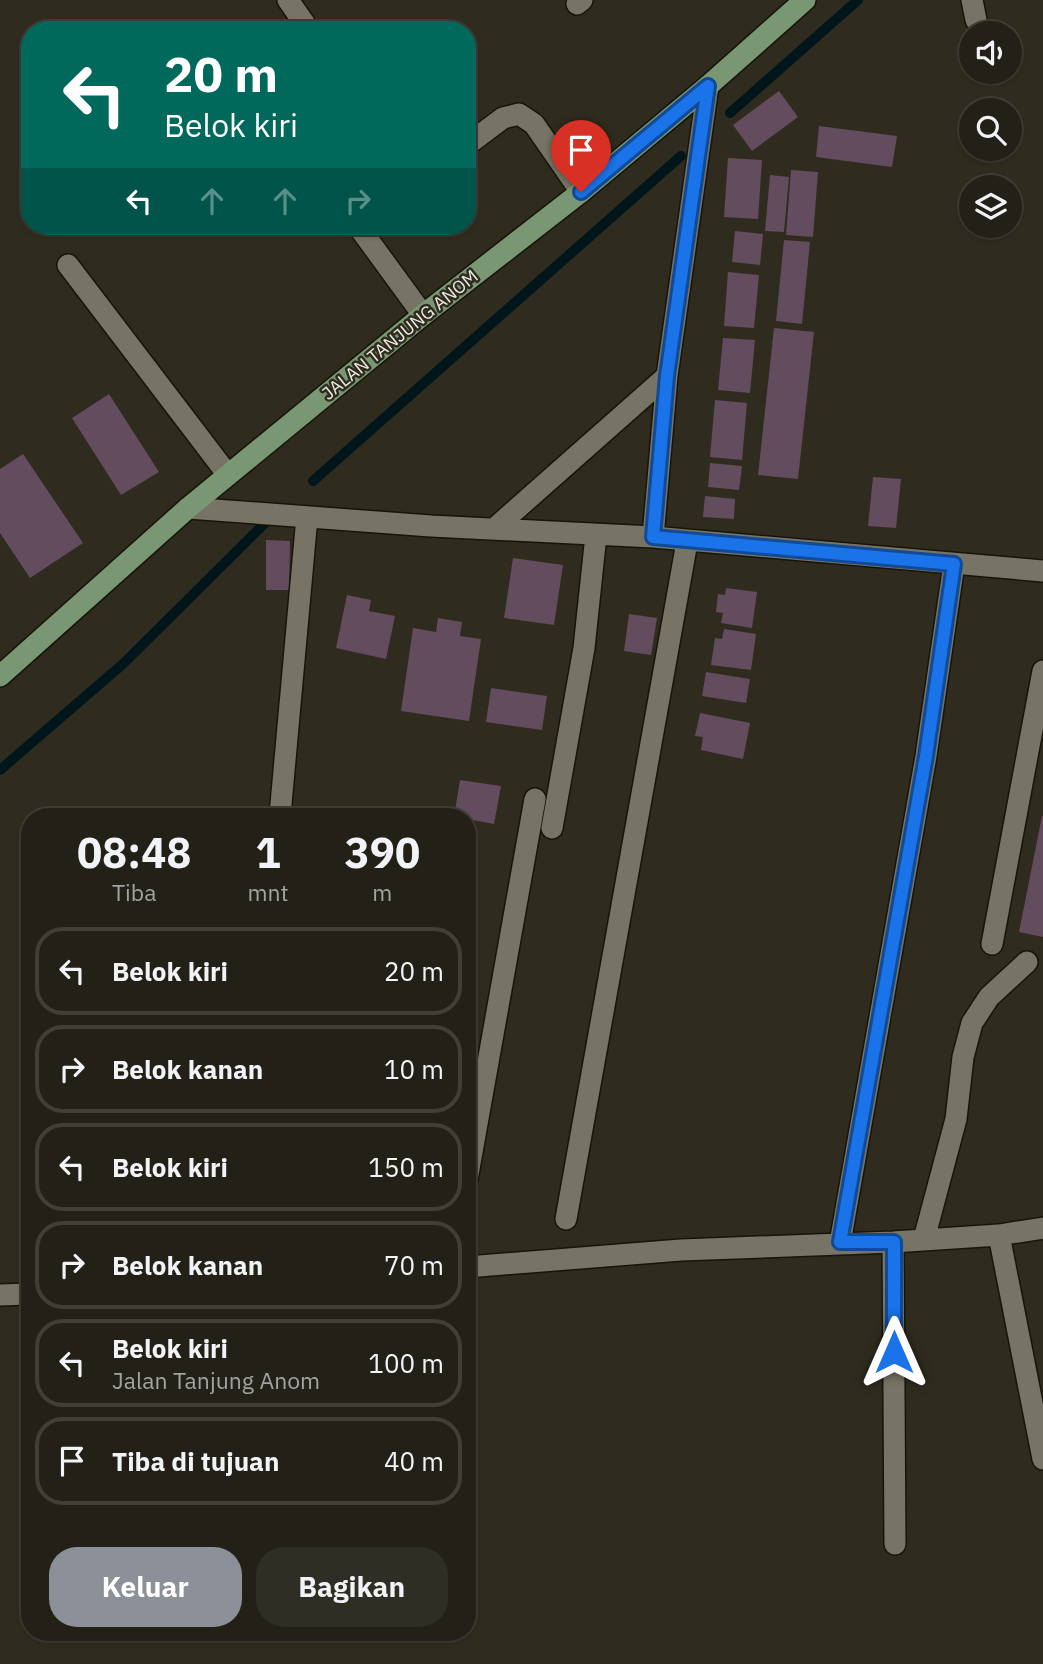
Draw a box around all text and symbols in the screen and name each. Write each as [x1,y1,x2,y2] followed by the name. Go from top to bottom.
[959,21,1022,238] map controls
[959,21,1022,84] button: sound
[164,42,278,105] text: 20 m
[49,49,140,140] icon: left
[959,98,1022,161] button: search
[164,104,298,146] text: Belok kiri
[551,120,611,192] pin
[562,131,600,169] icon: arrive
[959,175,1022,238] button: layers
[120,182,158,220] icon: left
[193,182,231,220] icon: ahead
[266,182,304,220] icon: ahead
[339,182,377,220] icon: right
[317,265,482,405] street label: JALAN TANJUNG ANOM
[77,825,192,880] text: 08:48
[255,825,281,880] text: 1
[345,825,420,880] text: 390
[112,877,156,907] text: Tiba
[247,877,289,907] text: mnt
[372,877,392,907] text: m
[53,952,91,990] icon: left
[112,954,228,988] text: Belok kiri
[384,954,444,988] text: 20 m
[53,1050,91,1088] icon: right
[112,1052,263,1086] text: Belok kanan
[384,1052,444,1086] text: 10 m
[53,1148,91,1186] icon: left
[112,1150,228,1184] text: Belok kiri
[368,1150,444,1184] text: 150 m
[53,1246,91,1284] icon: right
[112,1248,263,1282] text: Belok kanan
[384,1248,444,1282] text: 70 m
[857,1315,931,1389] position arrow
[112,1331,228,1365] text: Belok kiri
[53,1344,91,1382] icon: left
[368,1346,444,1380] text: 100 m
[112,1365,320,1395] text: Jalan Tanjung Anom
[53,1442,91,1480] icon: arrive
[112,1444,279,1478] text: Tiba di tujuan
[384,1444,444,1478] text: 40 m
[49,1547,242,1627] button: Keluar
[256,1547,448,1627] button: Bagikan

